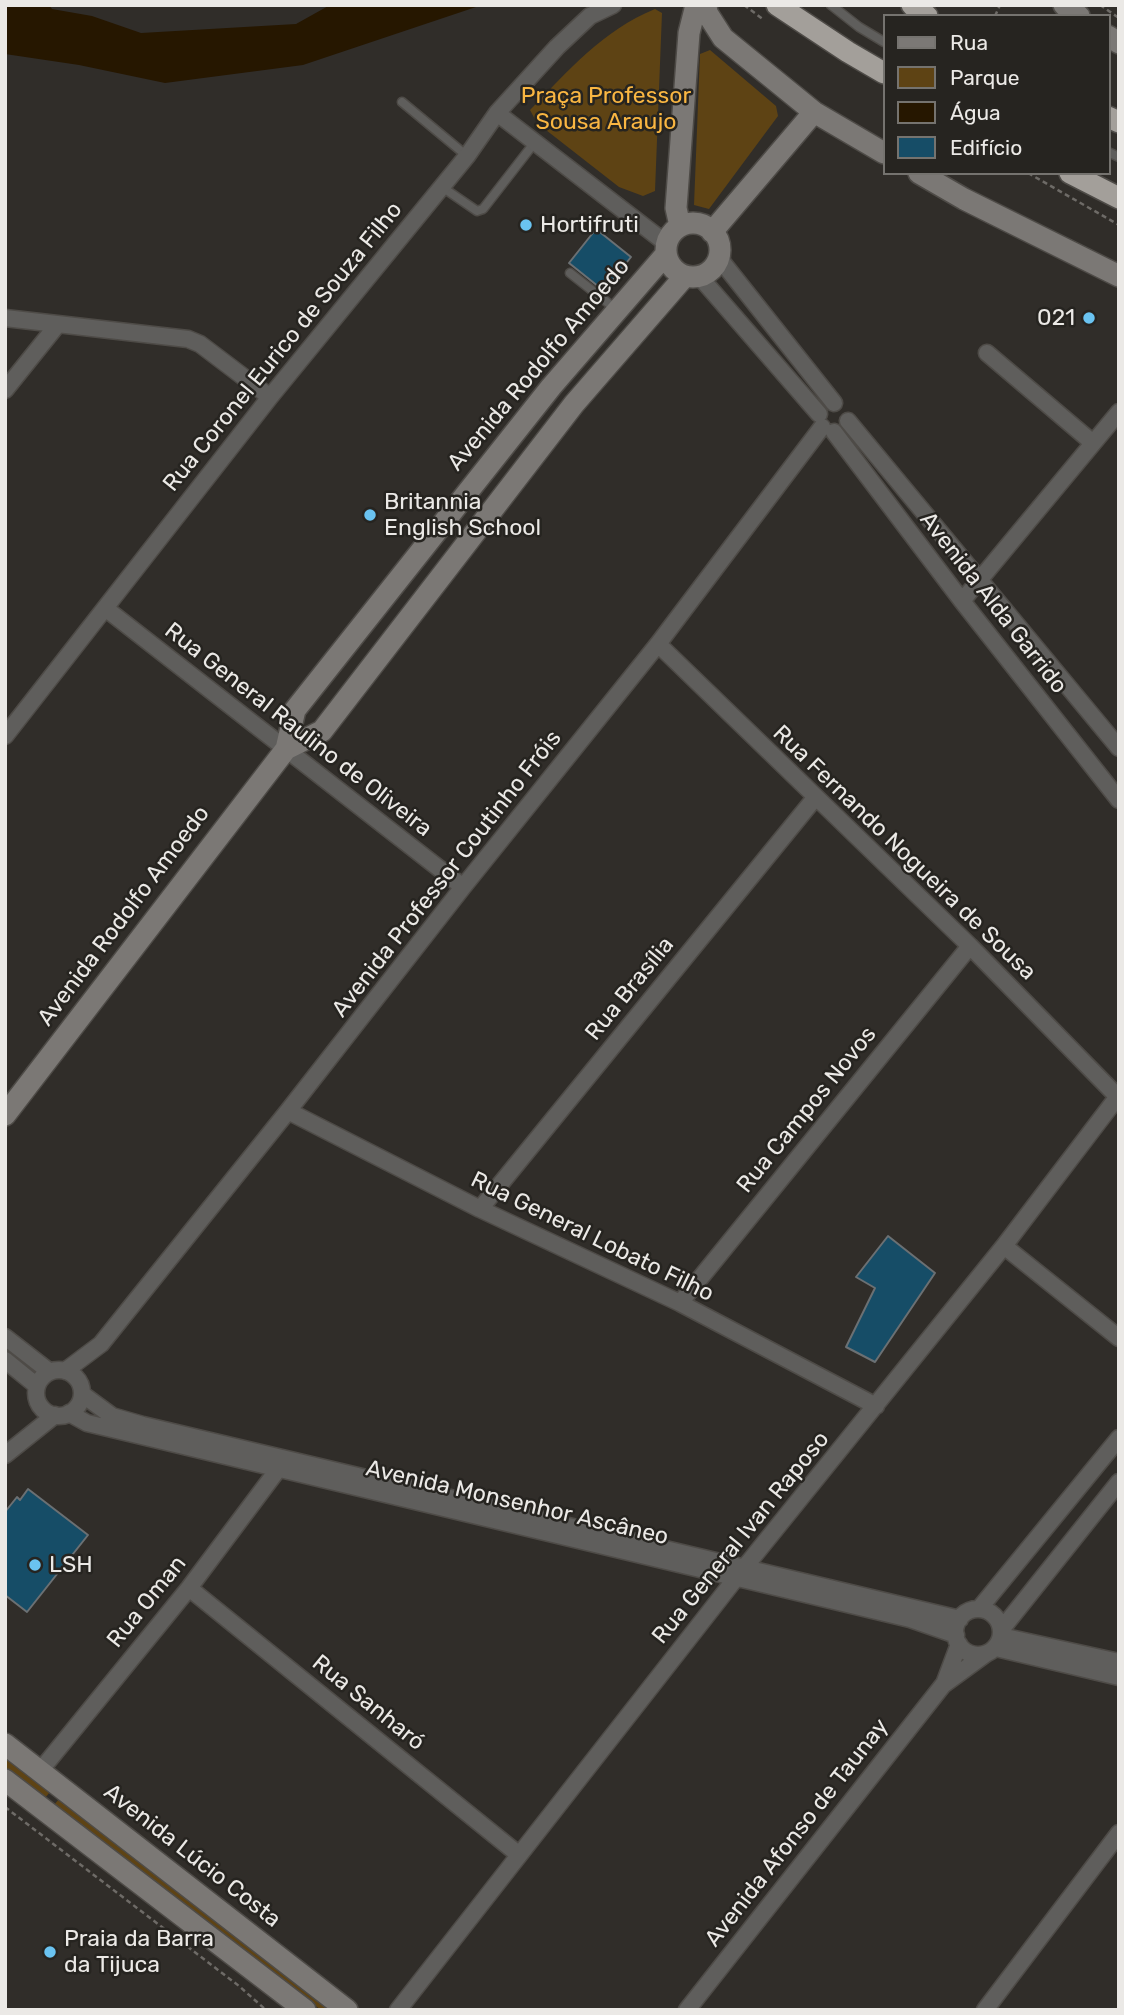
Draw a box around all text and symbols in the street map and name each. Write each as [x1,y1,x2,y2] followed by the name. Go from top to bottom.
[883,14,1110,175] legend
[950,30,988,55] text: Rua
[950,65,1020,90] text: Parque
[521,82,691,136] park label: Praça Professor Sousa Araujo
[950,100,1001,125] text: Água
[950,135,1022,160] text: Edifício
[158,197,408,497] street label: Rua Coronel Eurico de Souza Filho
[540,211,639,239] place label: Hortifruti
[518,217,534,233] marker: Hortifruti
[442,253,636,477] street label: Avenida Rodolfo Amoedo
[1037,304,1075,332] place label: 021
[1081,310,1097,326] marker: 021
[384,488,541,542] place label: Britannia English School
[362,507,378,523] marker: Britannia English School
[914,507,1072,699] street label: Avenida Alda Garrido
[159,617,437,843] street label: Rua General Raulino de Oliveira
[767,720,1041,986] street label: Rua Fernando Nogueira de Sousa
[326,725,568,1023] street label: Avenida Professor Coutinho Fróis
[32,801,216,1031] street label: Avenida Rodolfo Amoedo
[580,932,680,1046] street label: Rua Brasília
[731,1021,883,1199] street label: Rua Campos Novos
[466,1166,718,1308] street label: Rua General Lobato Filho
[647,1426,835,1650] street label: Rua General Ivan Raposo
[363,1455,671,1551] street label: Avenida Monsenhor Ascâneo
[49,1551,93,1579] place label: LSH
[102,1551,192,1653] street label: Rua Oman
[27,1557,43,1573] marker: LSH
[306,1649,430,1757] street label: Rua Sanharó
[699,1714,895,1952] street label: Avenida Afonso de Taunay
[98,1778,286,1934] street label: Avenida Lúcio Costa
[64,1925,214,1979] place label: Praia da Barra da Tijuca
[42,1944,58,1960] marker: Praia da Barra da Tijuca

